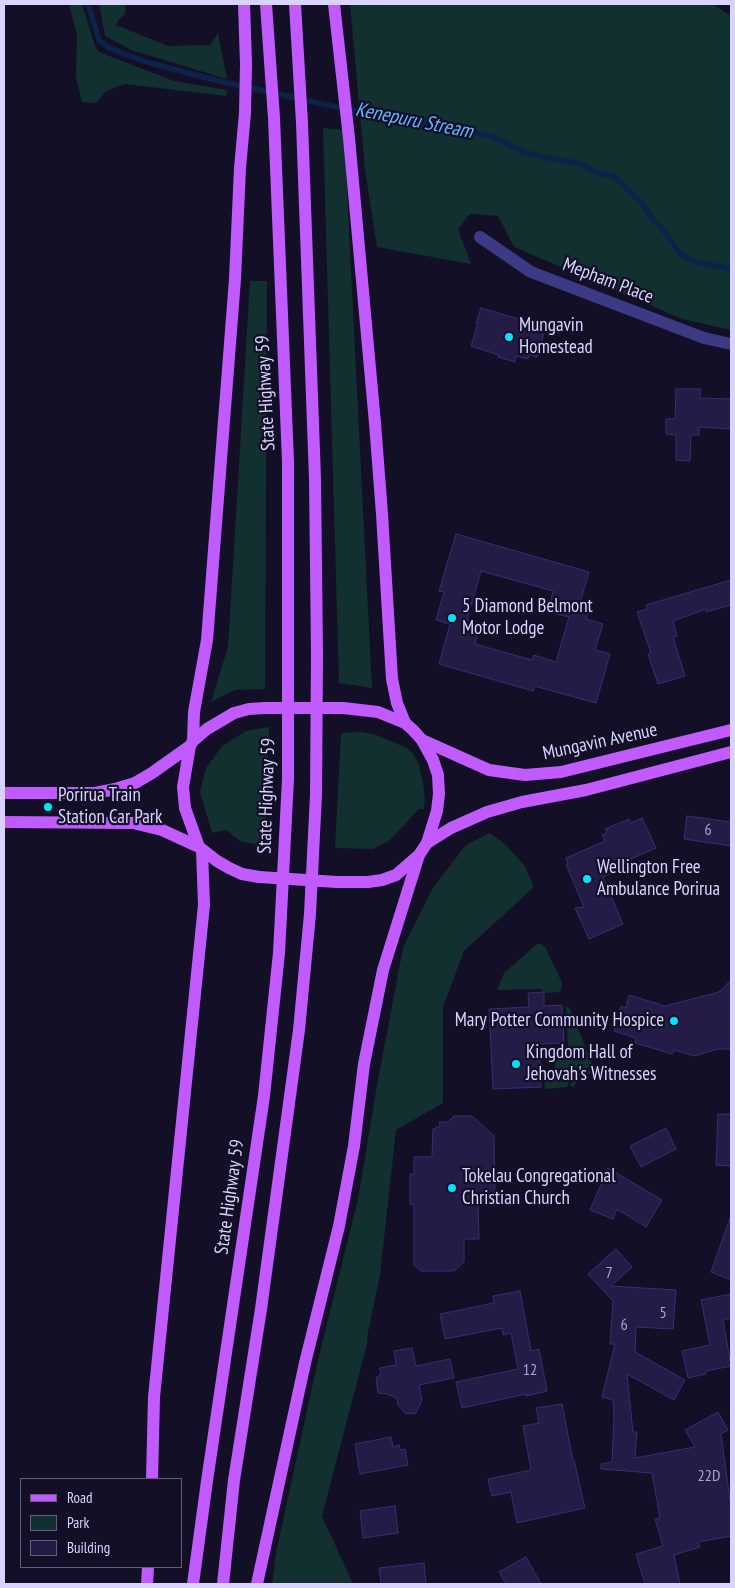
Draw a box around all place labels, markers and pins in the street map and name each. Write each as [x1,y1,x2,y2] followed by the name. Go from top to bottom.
[519,315,593,359] place label: Mungavin Homestead
[503,331,515,343] marker: Mungavin Homestead
[462,596,593,640] place label: 5 Diamond Belmont Motor Lodge
[446,612,458,624] marker: 5 Diamond Belmont Motor Lodge
[58,785,162,829] place label: Porirua Train Station Car Park
[42,801,54,813] marker: Porirua Train Station Car Park
[597,857,720,901] place label: Wellington Free Ambulance Porirua
[581,873,593,885] marker: Wellington Free Ambulance Porirua
[455,1010,664,1032] place label: Mary Potter Community Hospice
[668,1015,680,1027] marker: Mary Potter Community Hospice
[526,1042,656,1086] place label: Kingdom Hall of Jehovah's Witnesses
[510,1058,522,1070] marker: Kingdom Hall of Jehovah's Witnesses
[462,1166,616,1210] place label: Tokelau Congregational Christian Church
[446,1182,458,1194] marker: Tokelau Congregational Christian Church

